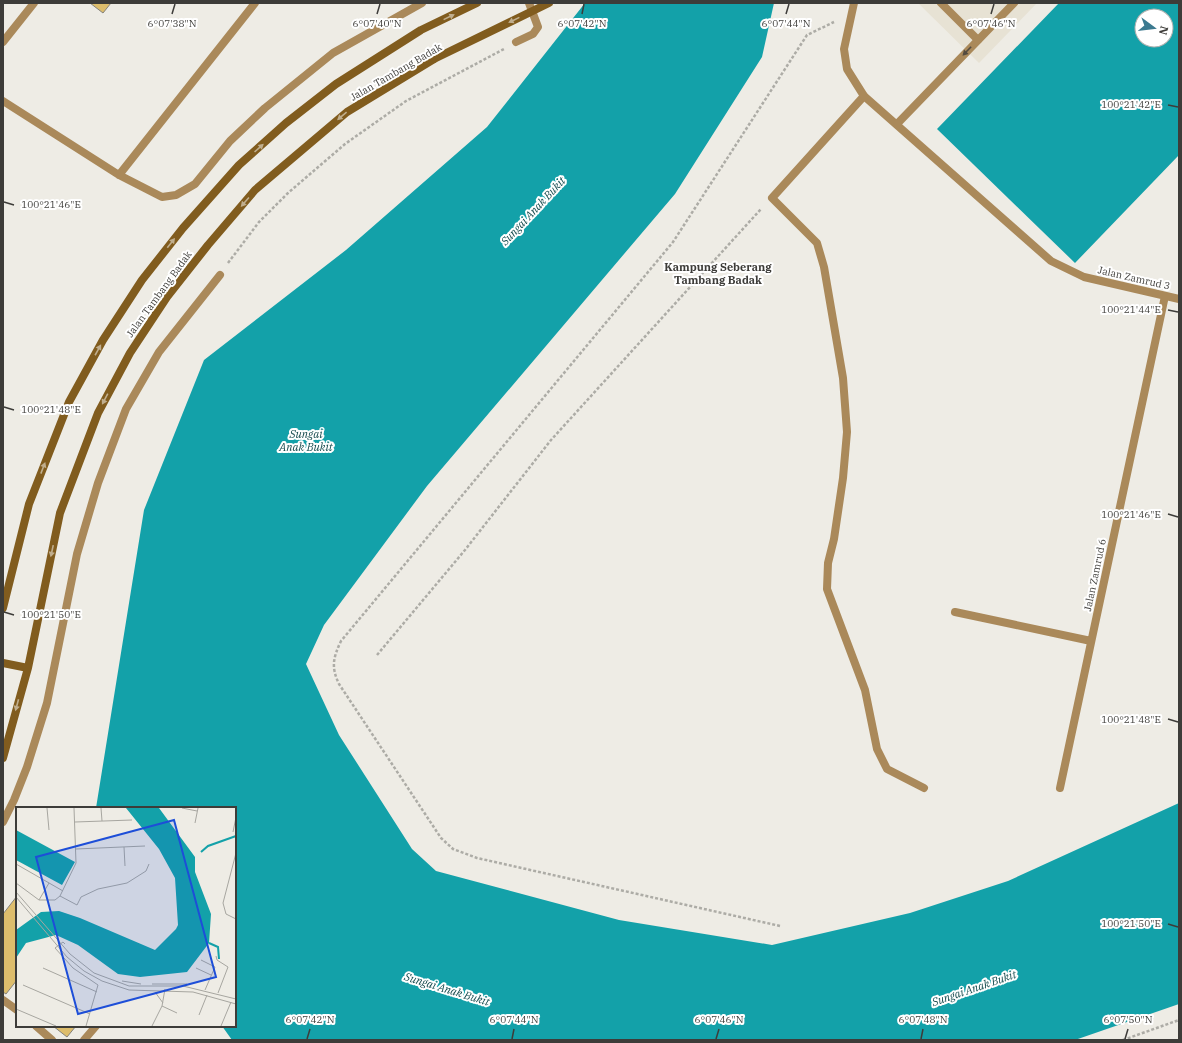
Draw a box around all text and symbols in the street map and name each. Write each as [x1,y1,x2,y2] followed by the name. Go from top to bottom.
[1134,8,1174,48] north arrow
[443,14,455,20] one-way arrow
[148,17,197,30] text: 6°07'38"N
[353,17,402,30] text: 6°07'40"N
[508,17,520,23] one-way arrow
[558,17,607,30] text: 6°07'42"N
[762,17,811,30] text: 6°07'44"N
[967,17,1016,30] text: 6°07'46"N
[1156,25,1172,37] text: N
[348,40,444,104] street label: Jalan Tambang Badak
[962,46,972,56] one-way arrow
[1101,98,1161,111] text: 100°21'42"E
[336,112,347,121] one-way arrow
[254,143,264,152] one-way arrow
[497,173,569,249] water label: Sungai Anak Bukit
[240,197,249,208] one-way arrow
[21,198,81,211] text: 100°21'46"E
[167,238,175,249] one-way arrow
[123,248,195,340] street label: Jalan Tambang Badak
[664,260,772,287] district label: Kampung Seberang Tambang Badak
[1097,263,1171,293] street label: Jalan Zamrud 3
[1101,303,1161,316] text: 100°21'44"E
[94,344,101,356] one-way arrow
[102,394,109,405] one-way arrow
[21,403,81,416] text: 100°21'48"E
[278,427,334,454] water label: Sungai Anak Bukit
[41,462,47,474] one-way arrow
[1101,508,1161,521] text: 100°21'46"E
[1081,538,1109,612] street label: Jalan Zamrud 6
[49,545,55,557] one-way arrow
[21,608,81,621] text: 100°21'50"E
[14,699,20,712] one-way arrow
[1101,713,1161,726] text: 100°21'48"E
[16,807,236,1027] inset map
[1101,917,1161,930] text: 100°21'50"E
[929,967,1019,1009] water label: Sungai Anak Bukit
[402,969,492,1009] water label: Sungai Anak Bukit
[286,1013,335,1026] text: 6°07'42"N
[490,1013,539,1026] text: 6°07'44"N
[695,1013,744,1026] text: 6°07'46"N
[899,1013,948,1026] text: 6°07'48"N
[1104,1013,1153,1026] text: 6°07'50"N

